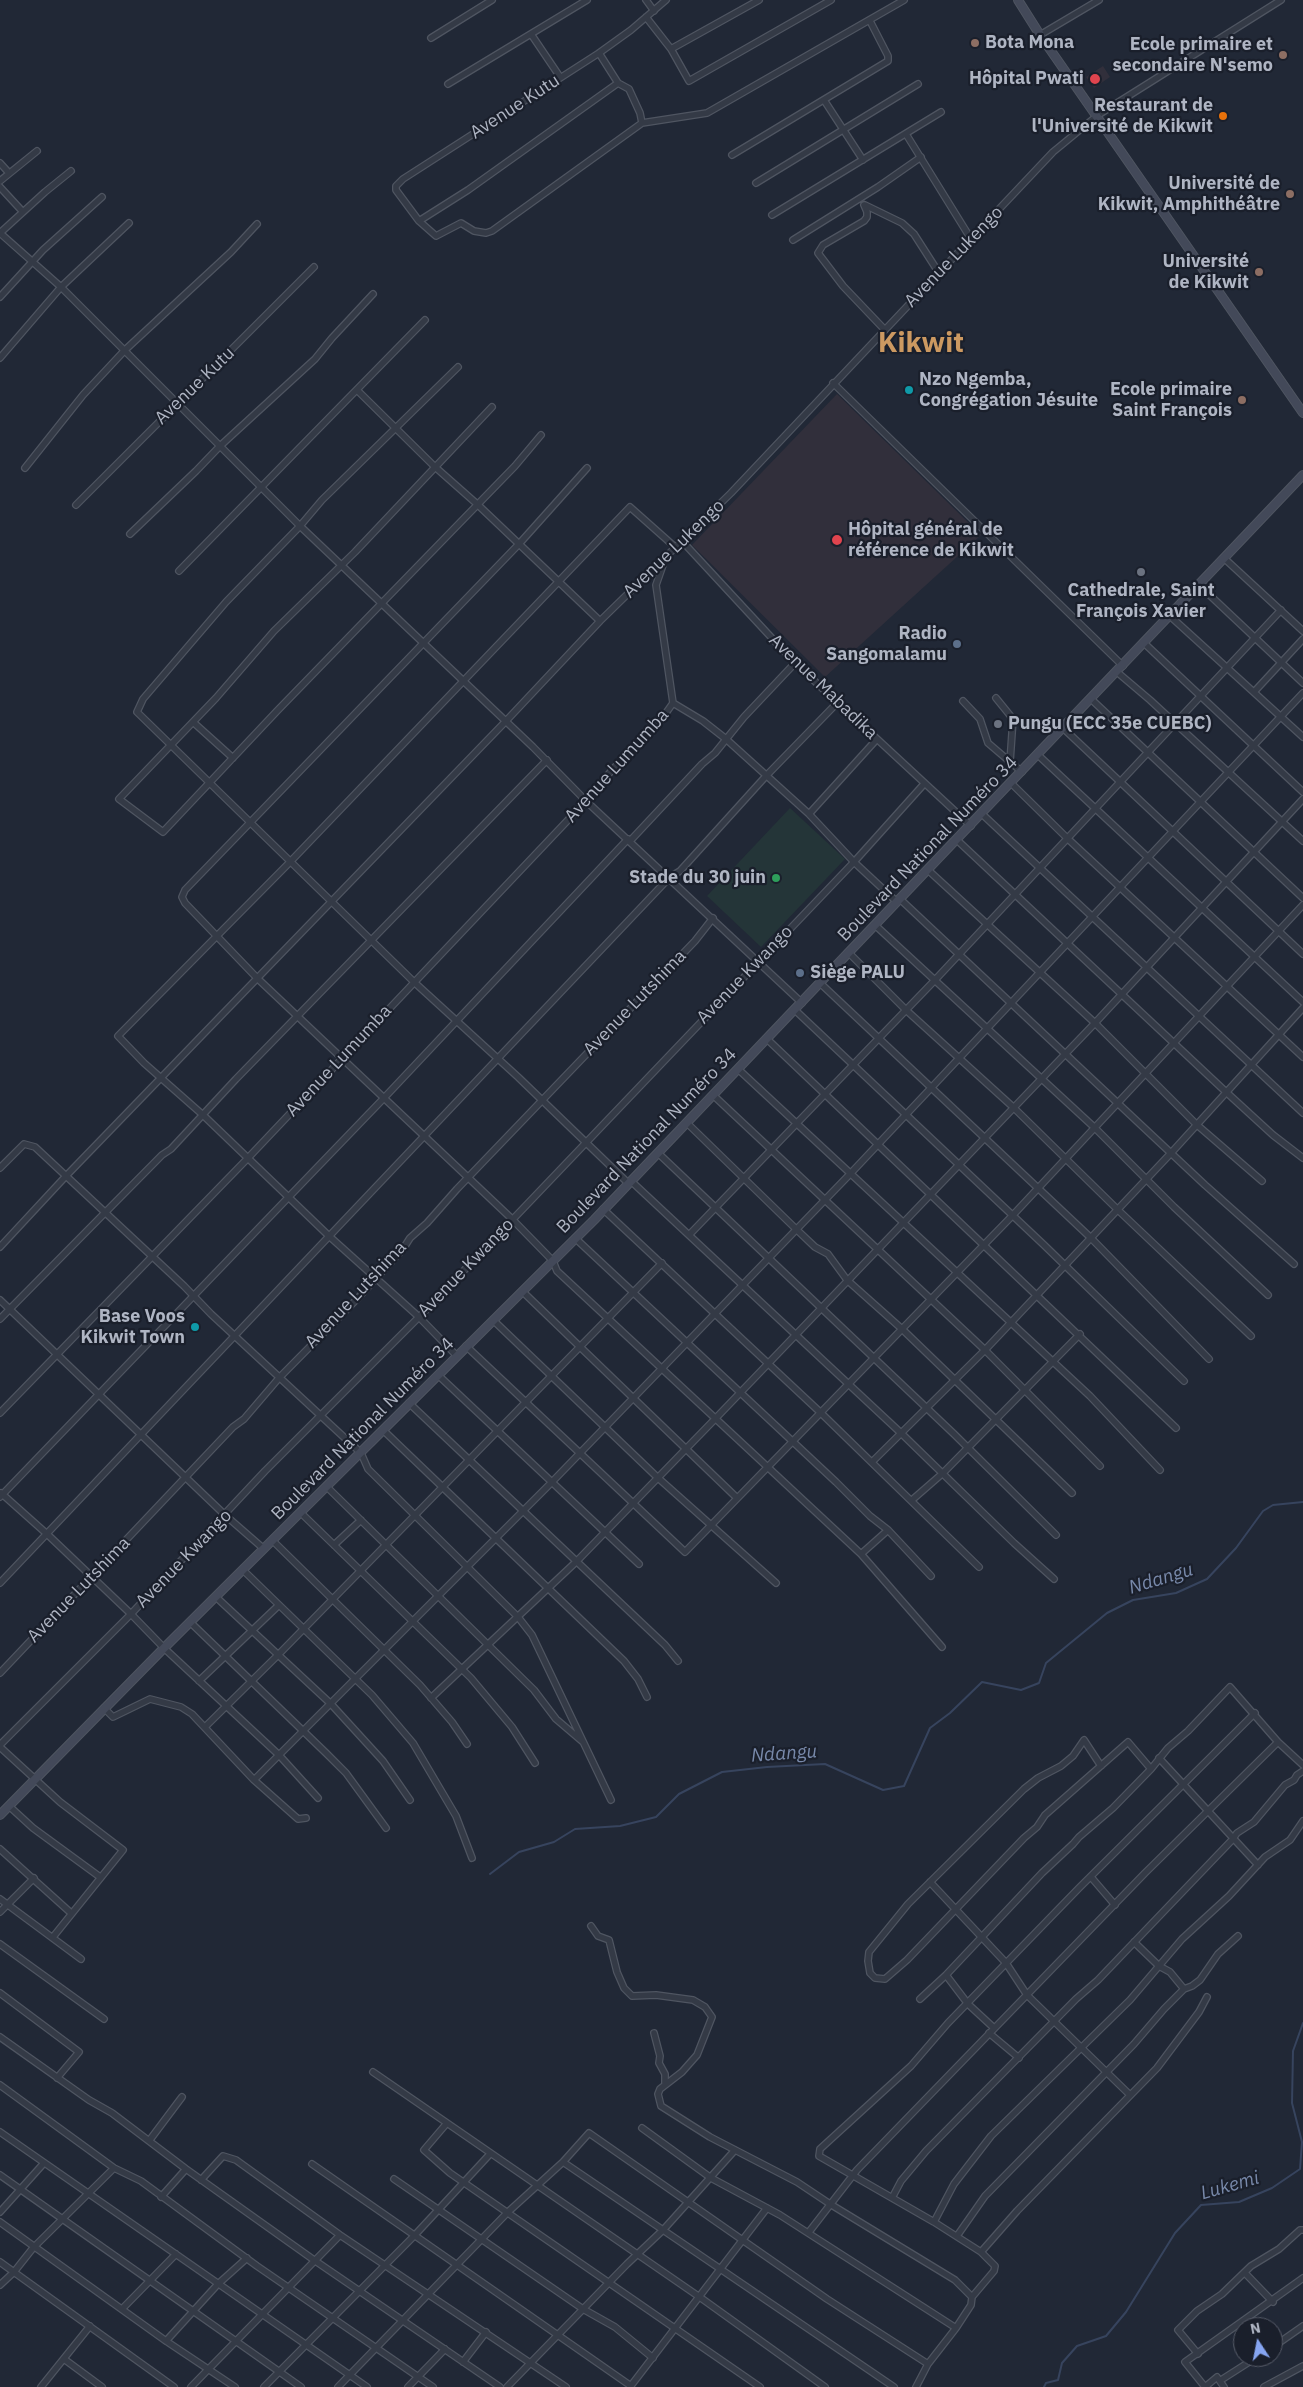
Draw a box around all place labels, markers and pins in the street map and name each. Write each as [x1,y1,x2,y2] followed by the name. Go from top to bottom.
[985,32,1074,54] place label: Bota Mona
[1113,34,1273,76] place label: Ecole primaire et secondaire N'semo
[969,37,981,49] marker: Bota Mona
[1277,49,1289,61] marker: Ecole primaire et secondaire N'semo
[969,68,1084,90] place label: Hôpital Pwati
[1088,72,1102,86] marker: Hôpital Pwati
[1032,95,1213,138] place label: Restaurant de l'Université de Kikwit
[1217,110,1229,122] marker: Restaurant de l'Université de Kikwit
[1098,173,1280,215] place label: Université de Kikwit, Amphithéâtre
[1284,188,1296,200] marker: Université de Kikwit, Amphithéâtre
[1163,251,1249,294] place label: Université de Kikwit
[1253,266,1265,278] marker: Université de Kikwit
[919,369,1098,412] place label: Nzo Ngemba, Congrégation Jésuite
[1110,379,1232,422] place label: Ecole primaire Saint François
[903,384,915,396] marker: Nzo Ngemba, Congrégation Jésuite
[1236,394,1248,406] marker: Ecole primaire Saint François
[848,519,1014,562] place label: Hôpital général de référence de Kikwit
[830,533,844,547] marker: Hôpital général de référence de Kikwit
[1135,566,1147,578] marker: Cathedrale, Saint François Xavier
[1067,580,1215,622] place label: Cathedrale, Saint François Xavier
[826,623,947,666] place label: Radio Sangomalamu
[951,638,963,650] marker: Radio Sangomalamu
[1008,713,1211,735] place label: Pungu (ECC 35e CUEBC)
[992,718,1004,730] marker: Pungu (ECC 35e CUEBC)
[629,867,766,889] place label: Stade du 30 juin
[770,872,782,884] marker: Stade du 30 juin
[810,962,905,984] place label: Siège PALU
[794,967,806,979] marker: Siège PALU
[80,1306,185,1348] place label: Base Voos Kikwit Town
[189,1321,201,1333] marker: Base Voos Kikwit Town

